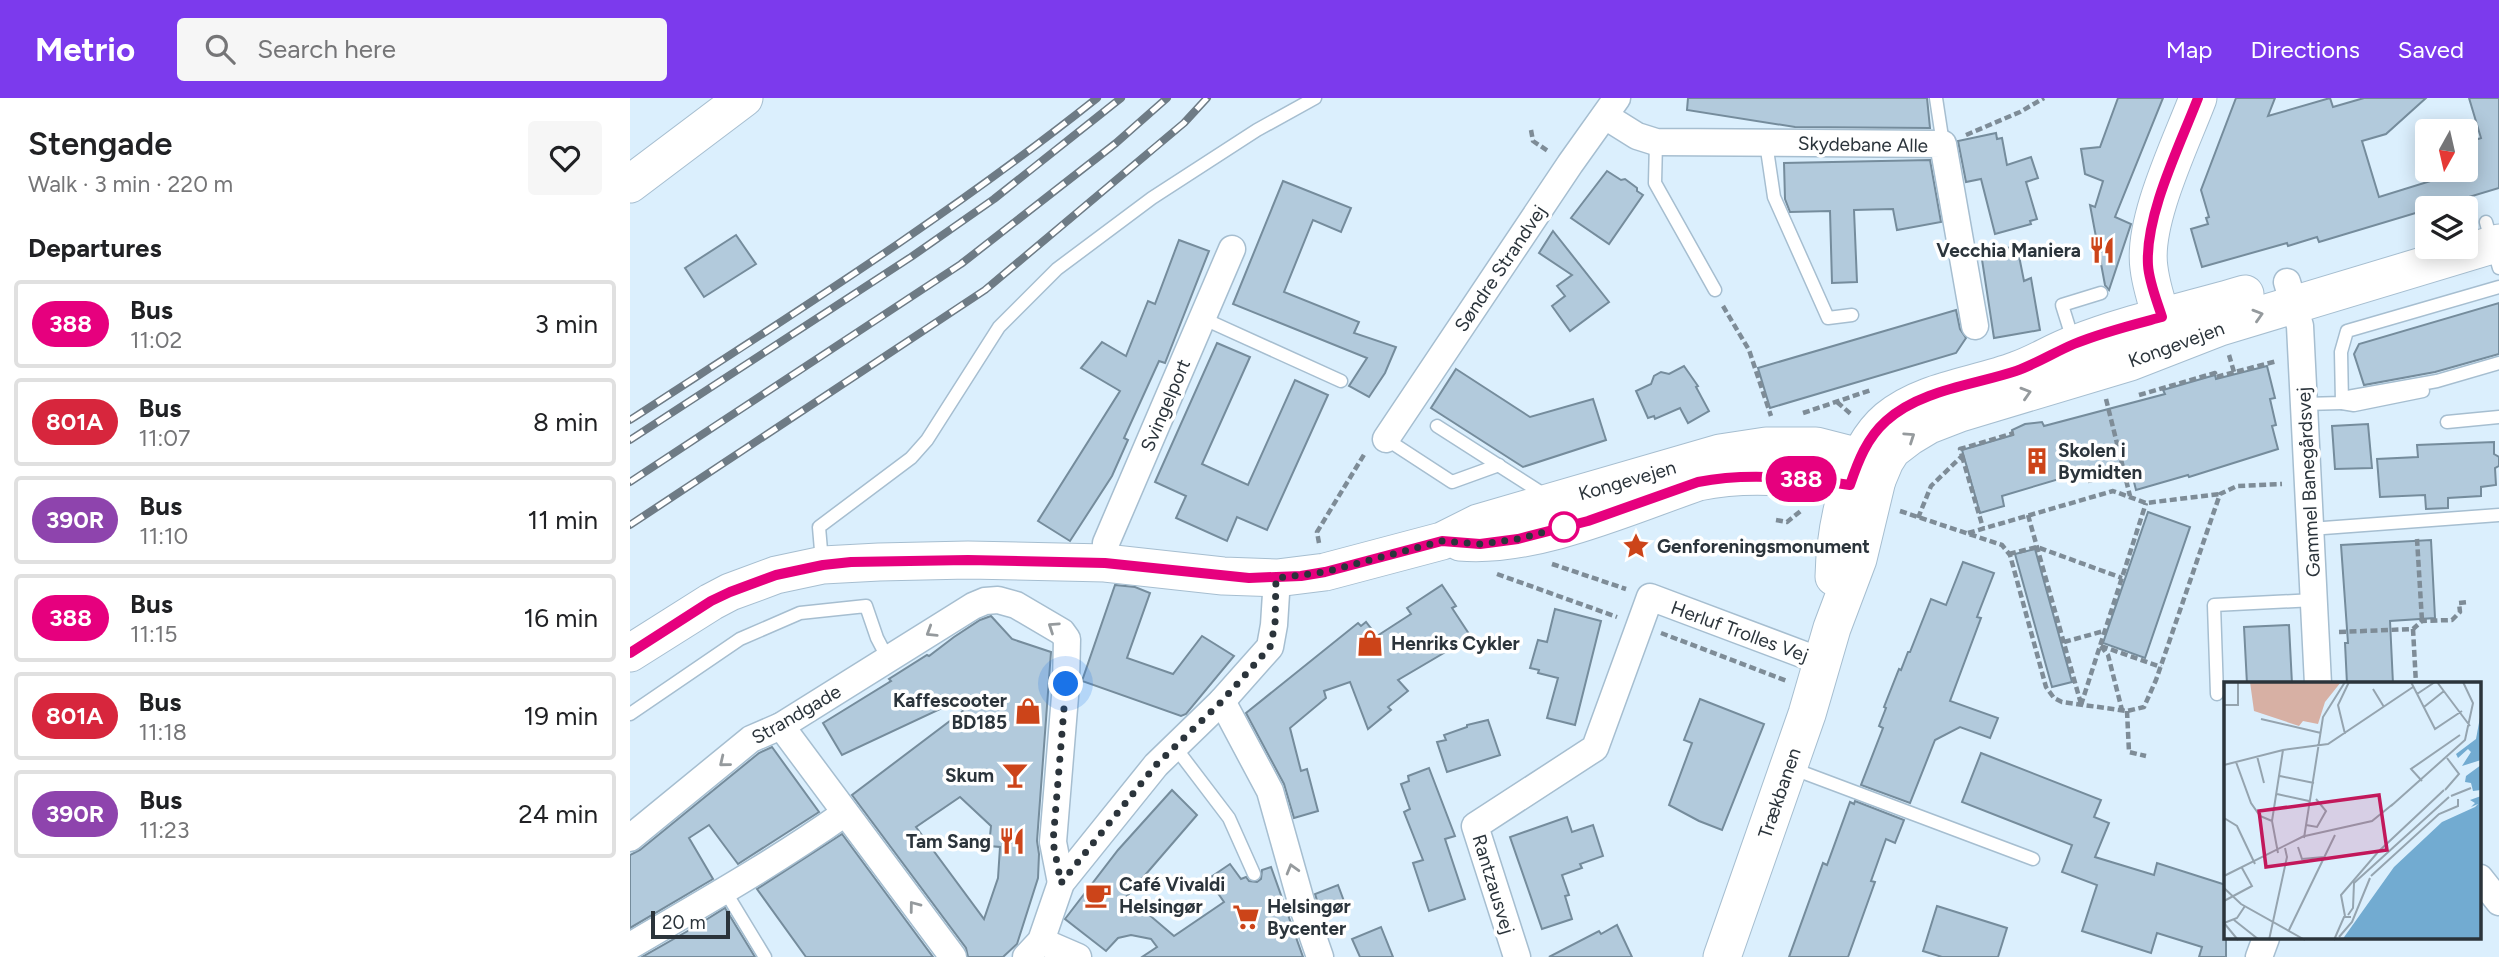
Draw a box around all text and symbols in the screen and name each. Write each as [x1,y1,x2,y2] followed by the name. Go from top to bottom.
[177,18,667,81] search box
[35,30,135,69] text: Metrio
[201,30,239,68] icon: search
[257,33,396,65] text: Search here
[2166,35,2212,64] text: Map
[2250,35,2360,64] text: Directions
[2398,35,2464,64] text: Saved
[2415,119,2478,182] north arrow
[2415,119,2478,259] map controls
[528,121,602,195] button: heart
[28,124,172,163] text: Stengade
[1798,132,1928,157] street label: Skydebane Alle
[28,170,233,198] text: Walk · 3 min · 220 m
[2415,196,2478,259] button: layers
[1450,201,1551,336] street label: Søndre Strandvej
[28,232,162,264] text: Departures
[2087,235,2117,265] restaurant icon: Vecchia Maniera
[1936,239,2081,262] place label: Vecchia Maniera
[130,294,173,326] text: Bus
[535,308,598,340] text: 3 min
[49,309,92,338] text: 388
[2251,309,2263,324] one-way arrow
[2125,316,2227,372] street label: Kongevejen
[130,326,182,354] text: 11:02
[1136,356,1195,455] street label: Svingelport
[2292,386,2325,578] street label: Gammel Banegårdsvej
[2019,387,2031,402] one-way arrow
[139,392,181,424] text: Bus
[533,406,598,438] text: 8 min
[46,407,104,436] text: 801A
[139,424,190,452] text: 11:07
[1902,433,1915,445] one-way arrow
[2058,439,2142,484] place label: Skolen i Bymidten
[2022,446,2052,476] building icon: Skolen i Bymidten
[1576,456,1679,505] street label: Kongevejen
[1761,456,1841,502] line badge: 388
[1780,464,1822,493] text: 388
[139,490,182,522] text: Bus
[527,504,598,536] text: 11 min
[46,505,104,534] text: 390R
[1549,512,1579,542] unlabelled marker
[139,522,188,550] text: 11:10
[1621,531,1651,561] place icon: Genforeningsmonument
[1657,535,1870,558] place label: Genforeningsmonument
[130,588,173,620] text: Bus
[1668,596,1812,667] street label: Herluf Trolles Vej
[523,602,598,634] text: 16 min
[49,603,92,632] text: 388
[130,620,178,648] text: 11:15
[1048,622,1061,635] one-way arrow
[925,624,938,637] one-way arrow
[1355,628,1385,658] shop icon: Henriks Cykler
[1391,632,1520,655] place label: Henriks Cykler
[1048,666,1083,701] your location
[748,680,845,749] street label: Strandgade
[2224,682,2482,940] inset map
[139,686,181,718] text: Bus
[893,689,1007,734] place label: Kaffescooter BD185
[1013,696,1043,726] shop icon: Kaffescooter BD185
[523,700,598,732] text: 19 min
[46,701,104,730] text: 801A
[139,718,187,746] text: 11:18
[1753,745,1806,842] street label: Trækbanen
[719,753,731,766] one-way arrow
[1000,760,1030,790] bar icon: Skum
[945,764,994,787] place label: Skum
[139,784,182,816] text: Bus
[518,798,598,830] text: 24 min
[46,799,104,828] text: 390R
[139,816,189,844] text: 11:23
[997,826,1027,856] restaurant icon: Tam Sang
[906,830,991,853] place label: Tam Sang
[1467,832,1520,937] street label: Rantzausvej
[1285,863,1300,875] one-way arrow
[1119,873,1225,918] place label: Café Vivaldi Helsingør
[1083,880,1113,910] cafe icon: Café Vivaldi Helsingør
[1267,895,1351,940] place label: Helsingør Bycenter
[910,901,923,914] one-way arrow
[1231,902,1261,932] supermarket icon: Helsingør Bycenter
[651,908,730,940] scale bar
[662,911,706,934] text: 20 m

